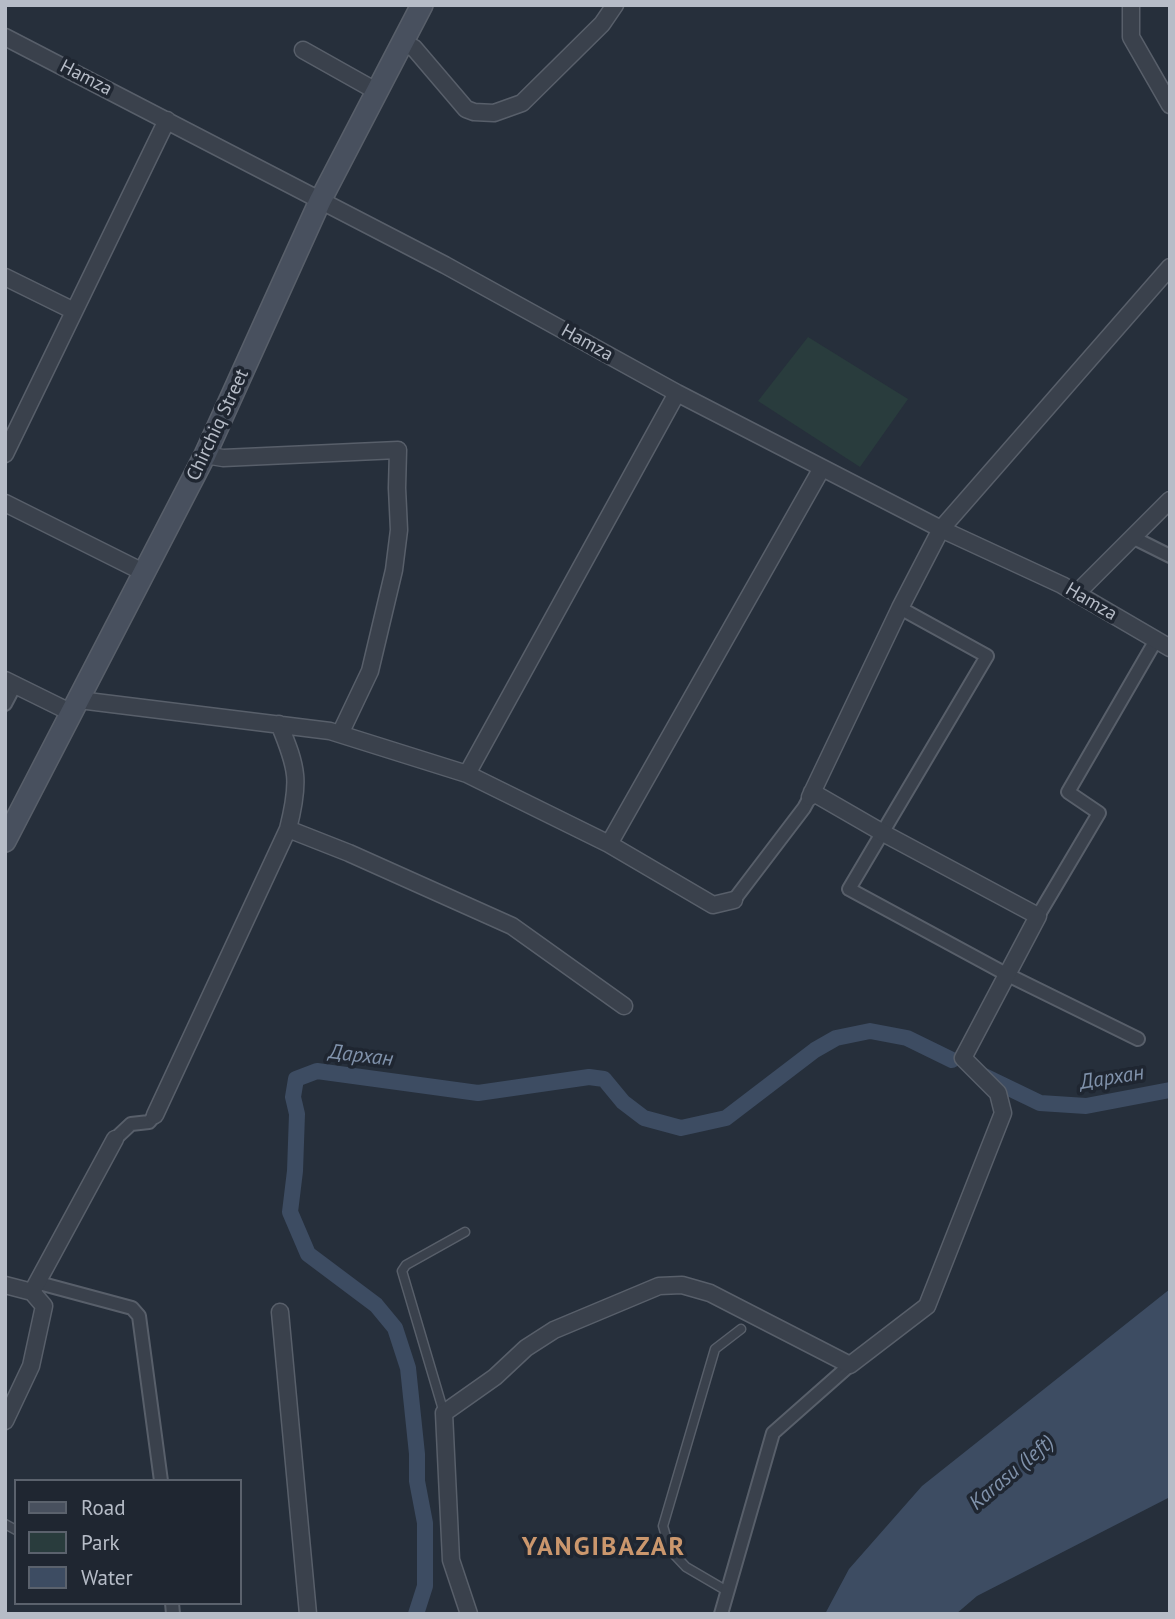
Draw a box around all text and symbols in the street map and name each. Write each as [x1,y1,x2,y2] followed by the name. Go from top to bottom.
[56,55,116,101] street label: Hamza
[557,320,617,366] street label: Hamza
[182,366,254,484] street label: Chirchiq Street
[1061,578,1121,626] street label: Hamza
[327,1040,395,1072] water label: Дархан
[1078,1061,1146,1095] water label: Дархан
[964,1430,1060,1516] water label: Karasu (left)
[14,1479,242,1605] legend
[81,1494,125,1521] text: Road
[81,1529,120,1556] text: Park
[523,1532,685,1564] district label: YANGIBAZAR
[81,1564,133,1591] text: Water

